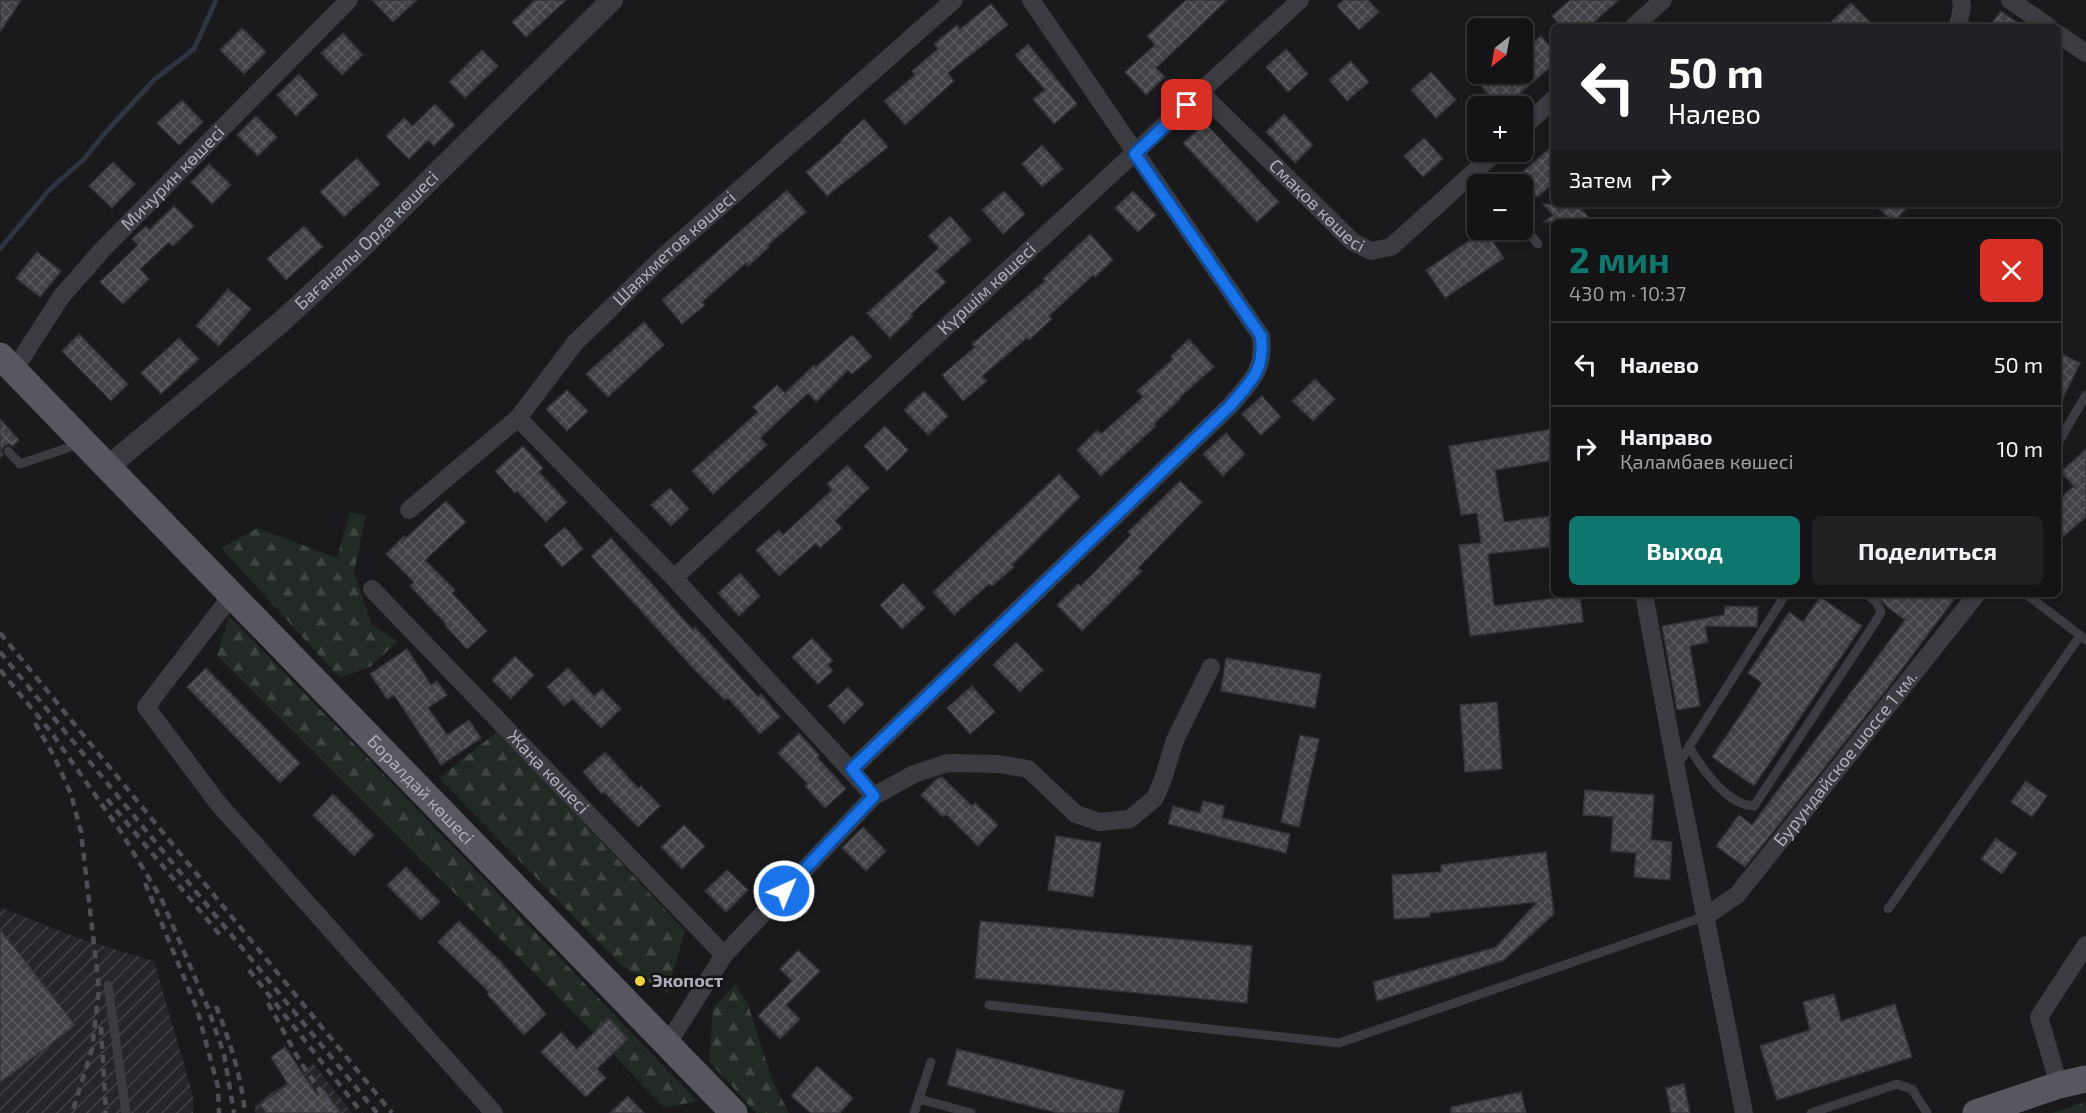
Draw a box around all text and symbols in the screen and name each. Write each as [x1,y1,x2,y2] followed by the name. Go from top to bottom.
[1467,18,1533,84] north arrow
[1467,18,1533,240] map controls
[1668,46,1764,96] text: 50 m
[1569,48,1647,126] icon: left
[1161,79,1212,130] pin
[1170,88,1203,121] icon: arrive
[1467,96,1533,162] button: +
[1668,97,1761,129] text: Налево
[116,121,229,235] street label: Мичурин көшесі
[1265,154,1369,256] street label: Смақов көшесі
[1644,162,1677,195] icon: right
[290,166,443,314] street label: Бағаналы Орда көшесі
[1569,166,1632,192] text: Затем
[1467,174,1533,240] button: −
[608,186,740,310] street label: Шаяхметов көшесі
[1569,237,1670,280] text: 2 мин
[933,238,1040,339] street label: Күршім көшесі
[1980,239,2043,302] button: close
[1569,281,1686,305] text: 430 m · 10:37
[1569,348,1602,381] icon: left
[1620,351,1699,377] text: Налево
[1994,351,2043,377] text: 50 m
[1620,423,1713,449] text: Направо
[1569,432,1602,465] icon: right
[1997,435,2043,461] text: 10 m
[1620,449,1794,473] text: Қаламбаев көшесі
[1569,516,1800,585] button: Выход
[1812,516,2043,585] button: Поделиться
[1768,666,1922,850] street label: Бурундайское шоссе 1 км.
[503,725,594,818] street label: Жаңа көшесі
[363,730,479,848] street label: Боралдай көшесі
[752,859,816,923] position arrow
[652,969,723,991] place label: Экопост
[633,974,647,988] marker: Экопост

